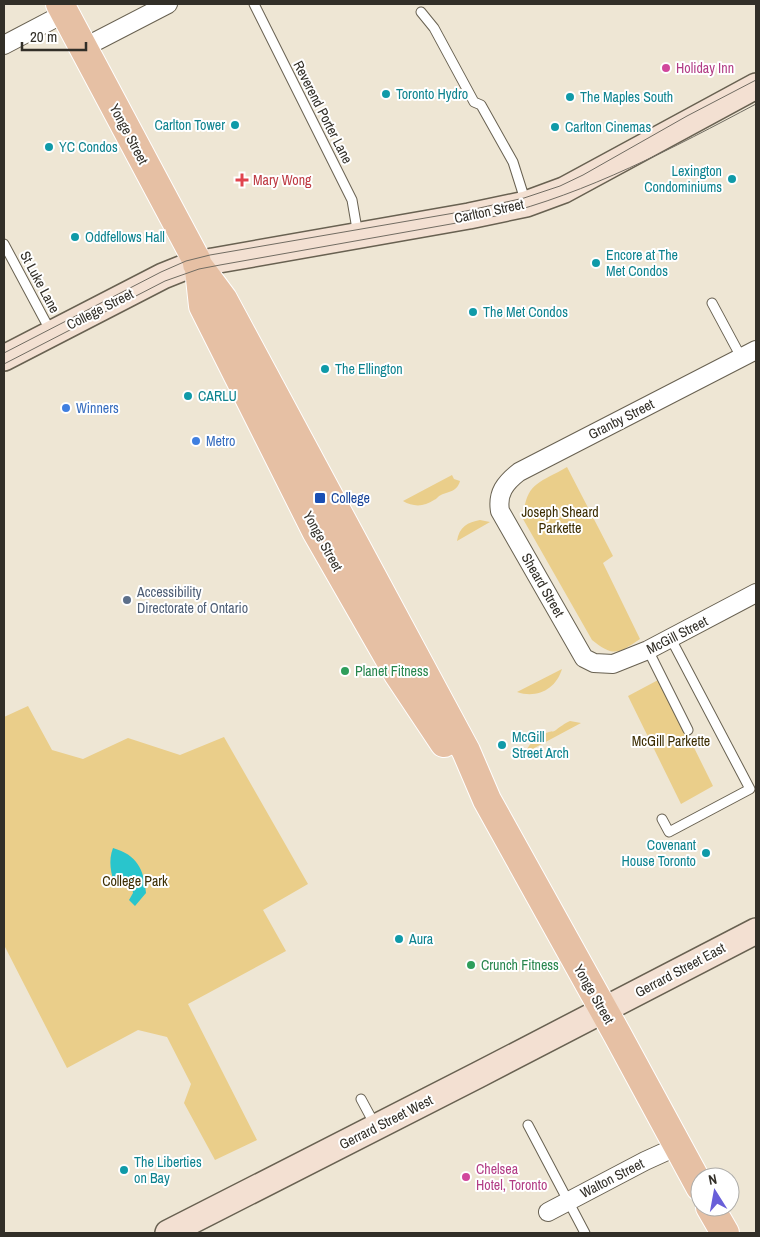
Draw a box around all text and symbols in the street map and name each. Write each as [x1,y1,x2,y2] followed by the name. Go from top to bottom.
[22,20,86,52] scale bar
[30,26,57,47] text: 20 m
[289,58,357,166] street label: Reverend Porter Lane
[676,59,734,77] place label: Holiday Inn
[660,62,672,74] marker: Holiday Inn
[396,85,468,103] place label: Toronto Hydro
[380,88,392,100] marker: Toronto Hydro
[580,88,673,106] place label: The Maples South
[564,91,576,103] marker: The Maples South
[106,101,152,167] street label: Yonge Street
[154,116,225,134] place label: Carlton Tower
[565,118,651,136] place label: Carlton Cinemas
[229,119,241,131] marker: Carlton Tower
[549,121,561,133] marker: Carlton Cinemas
[59,138,118,156] place label: YC Condos
[43,141,55,153] marker: YC Condos
[644,162,722,196] place label: Lexington Condominiums
[253,171,312,189] place label: Mary Wong
[235,173,249,187] marker: Mary Wong
[726,173,738,185] marker: Lexington Condominiums
[452,195,526,227] street label: Carlton Street
[85,228,165,246] place label: Oddfellows Hall
[69,231,81,243] marker: Oddfellows Hall
[606,246,678,280] place label: Encore at The Met Condos
[16,248,64,316] street label: St Luke Lane
[590,257,602,269] marker: Encore at The Met Condos
[64,284,136,334] street label: College Street
[483,303,568,321] place label: The Met Condos
[467,306,479,318] marker: The Met Condos
[335,360,403,378] place label: The Ellington
[319,363,331,375] marker: The Ellington
[198,387,237,405] place label: CARLU
[182,390,194,402] marker: CARLU
[585,395,657,443] street label: Granby Street
[76,399,119,417] place label: Winners
[60,402,72,414] marker: Winners
[206,432,235,450] place label: Metro
[190,435,202,447] marker: Metro
[331,489,370,507] place label: College
[313,491,327,505] marker: College
[521,503,599,537] park label: Joseph Sheard Parkette
[299,508,347,574] street label: Yonge Street
[517,550,569,620] street label: Sheard Street
[136,583,248,617] place label: Accessibility Directorate of Ontario
[121,594,133,606] marker: Accessibility Directorate of Ontario
[643,612,711,658] street label: McGill Street
[355,662,429,680] place label: Planet Fitness
[339,665,351,677] marker: Planet Fitness
[512,728,569,762] place label: McGill Street Arch
[632,732,710,750] park label: McGill Parkette
[496,739,508,751] marker: McGill Street Arch
[622,836,696,870] place label: Covenant House Toronto
[700,847,712,859] marker: Covenant House Toronto
[102,872,168,890] park label: College Park
[408,930,434,948] place label: Aura
[393,933,405,945] marker: Aura
[632,939,728,1001] street label: Gerrard Street East
[481,956,559,974] place label: Crunch Fitness
[465,959,477,971] marker: Crunch Fitness
[570,961,618,1027] street label: Yonge Street
[336,1091,436,1153] street label: Gerrard Street West
[134,1153,202,1187] place label: The Liberties on Bay
[577,1154,647,1202] street label: Walton Street
[476,1160,547,1194] place label: Chelsea Hotel, Toronto
[118,1164,130,1176] marker: The Liberties on Bay
[690,1167,740,1217] north arrow
[707,1170,718,1189] text: N
[460,1171,472,1183] marker: Chelsea Hotel, Toronto

